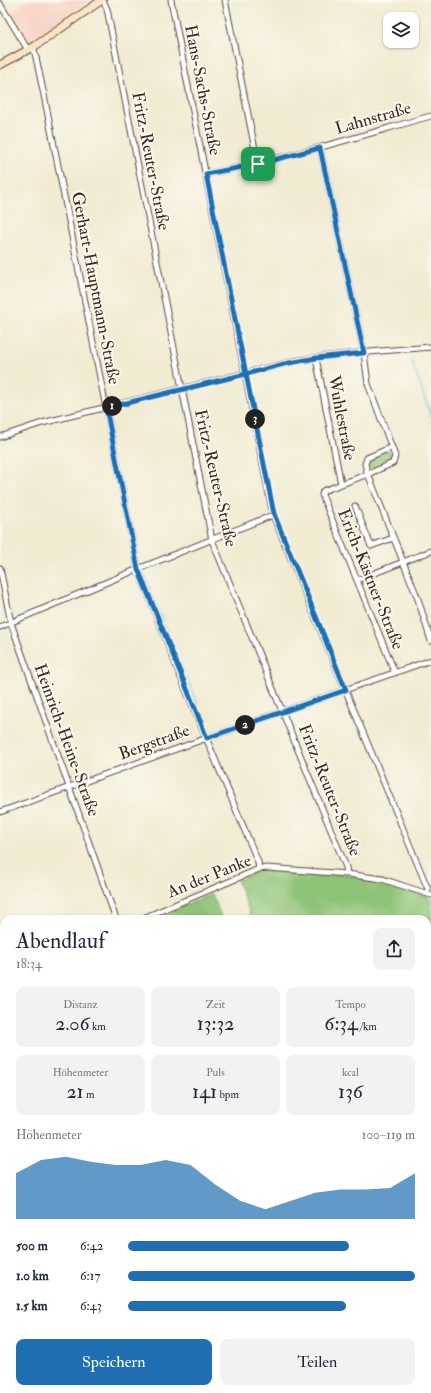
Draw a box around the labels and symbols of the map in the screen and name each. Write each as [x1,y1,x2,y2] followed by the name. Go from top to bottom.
[180,23,226,157] street label: Hans-Sachs-Straße
[127,90,175,232] street label: Fritz-Reuter-Straße
[333,97,413,139] street label: Lahnstraße
[241,147,275,181] pin
[66,190,125,386] street label: Gerhart-Hauptmann-Straße
[323,373,361,462] street label: Wuhlestraße
[102,396,122,416] pin: 1
[190,407,242,549] street label: Fritz-Reuter-Straße
[245,409,265,429] pin: 3
[333,505,409,653] street label: Erich-Kästner-Straße
[30,661,104,819] street label: Heinrich-Heine-Straße
[235,715,255,735] pin: 2
[116,720,192,764] street label: Bergstraße
[294,721,366,859] street label: Fritz-Reuter-Straße
[163,850,254,903] street label: An der Panke

